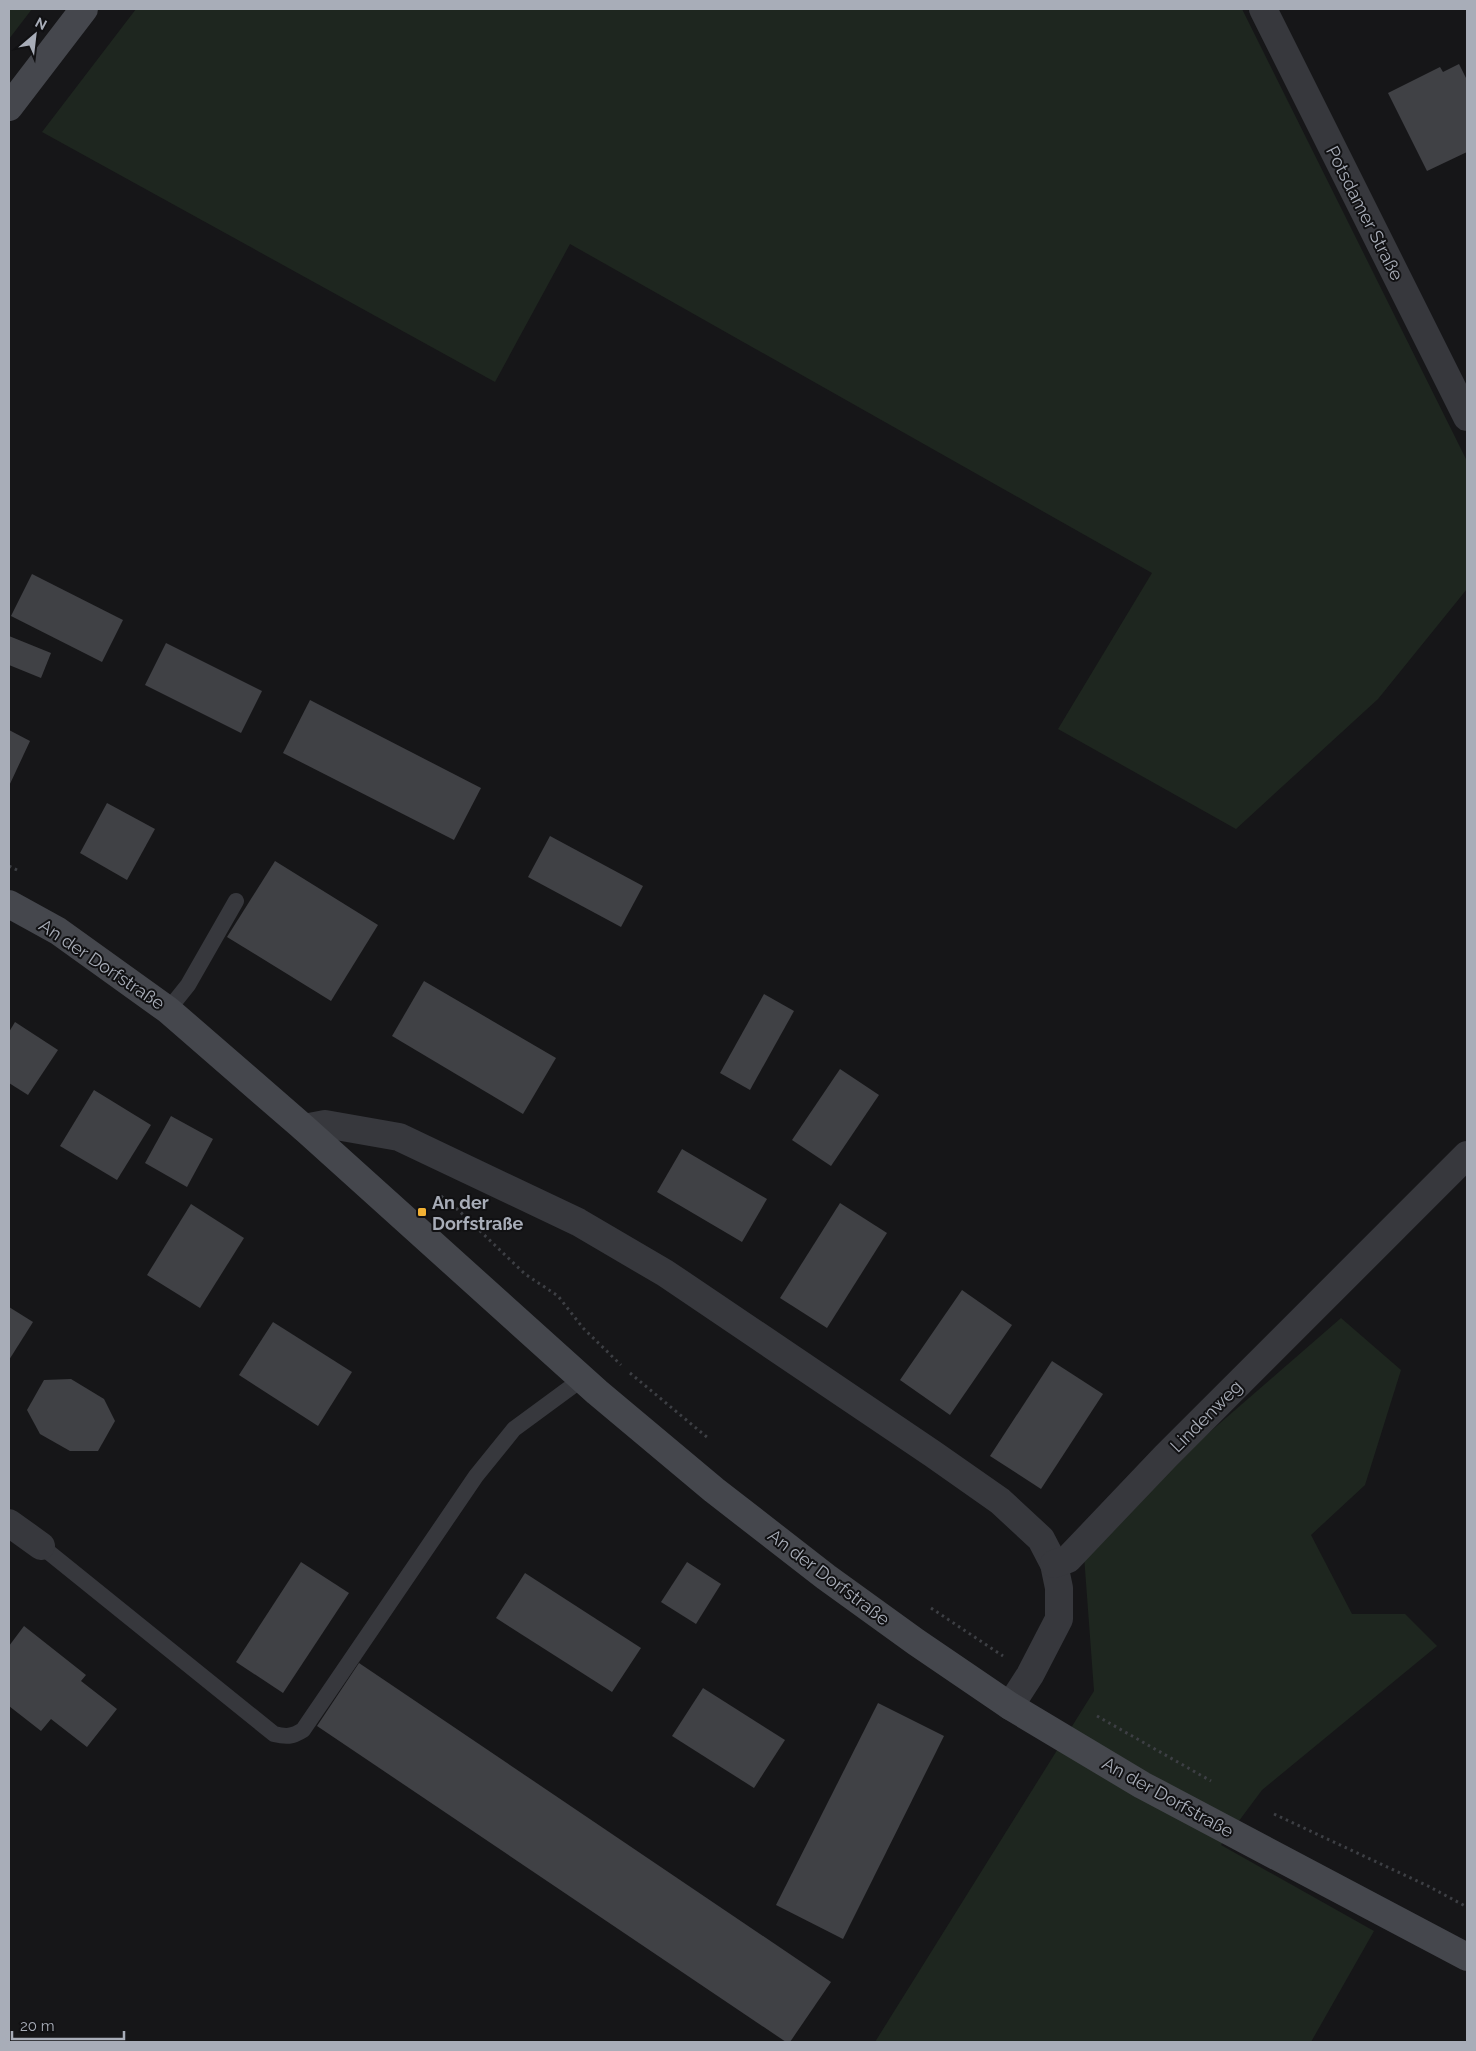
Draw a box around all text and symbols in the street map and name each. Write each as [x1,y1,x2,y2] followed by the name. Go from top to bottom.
[10,10,60,60] north arrow
[33,14,50,33] text: N
[1322,142,1408,284] street label: Potsdamer Straße
[35,914,169,1014] street label: An der Dorfstraße
[432,1192,523,1234] place label: An der Dorfstraße
[416,1206,428,1218] marker: An der Dorfstraße
[1166,1376,1246,1456] street label: Lindenweg
[764,1524,894,1630] street label: An der Dorfstraße
[1099,1752,1238,1842] street label: An der Dorfstraße
[12,2008,125,2040] scale bar
[20,2017,55,2035] text: 20 m

